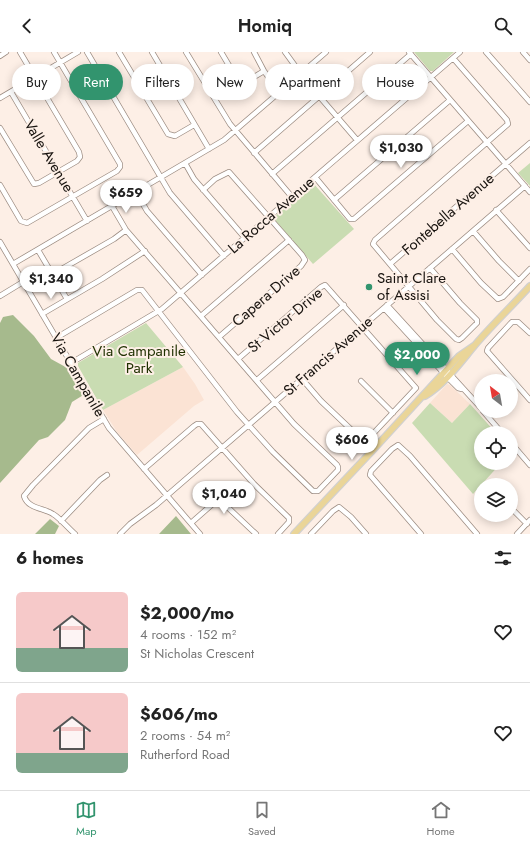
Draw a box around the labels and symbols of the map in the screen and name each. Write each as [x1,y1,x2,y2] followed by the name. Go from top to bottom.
[19,115,80,197] street label: Valle Avenue
[368,135,434,169] pin: $1,030
[397,167,499,260] street label: Fontebella Avenue
[223,171,319,259] street label: La Rocca Avenue
[102,180,150,214] pin: $659
[227,260,305,332] street label: Capera Drive
[18,266,84,300] pin: $1,340
[377,267,446,306] place label: Saint Clare of Assisi
[243,282,328,358] street label: St Victor Drive
[364,282,374,292] marker: Saint Clare of Assisi
[278,311,378,401] street label: St Francis Avenue
[45,329,111,421] street label: Via Campanile
[92,340,186,379] park label: Via Campanile Park
[384,342,450,376] pin: $2,000
[474,374,518,418] north arrow
[328,427,376,461] pin: $606
[191,481,257,515] pin: $1,040

